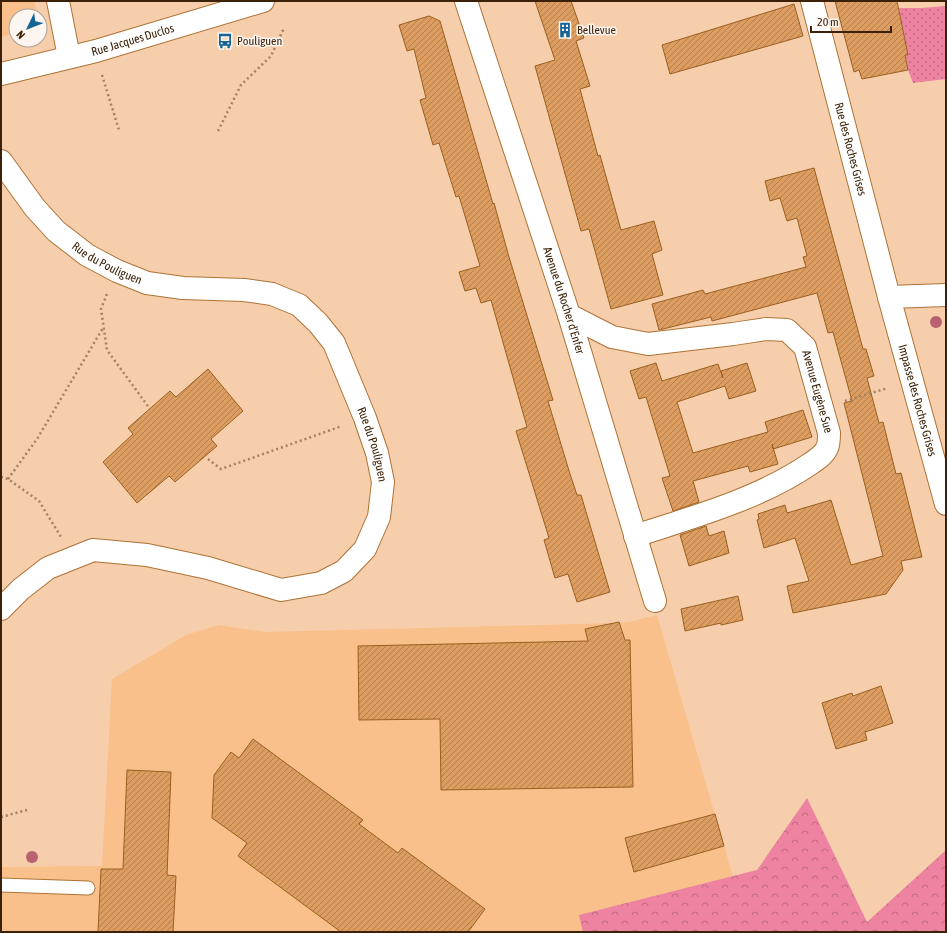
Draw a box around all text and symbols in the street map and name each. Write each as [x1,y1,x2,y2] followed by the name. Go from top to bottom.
[8,8,48,48] north arrow
[811,8,891,34] scale bar
[817,15,839,29] text: 20 m
[90,21,176,59] street label: Rue Jacques Duclos
[556,21,574,39] building icon: Bellevue
[577,23,616,37] place label: Bellevue
[14,28,27,41] text: N
[216,32,234,50] bus stop icon: Pouliguen
[237,34,282,48] place label: Pouliguen
[832,101,869,197] street label: Rue des Roches Grises
[69,239,144,287] street label: Rue du Pouliguen
[540,245,587,356] street label: Avenue du Rocher d'Enfer
[895,343,940,458] street label: Impasse des Roches Grises
[799,349,836,435] street label: Avenue Eugène Sue
[354,405,390,483] street label: Rue du Pouliguen

